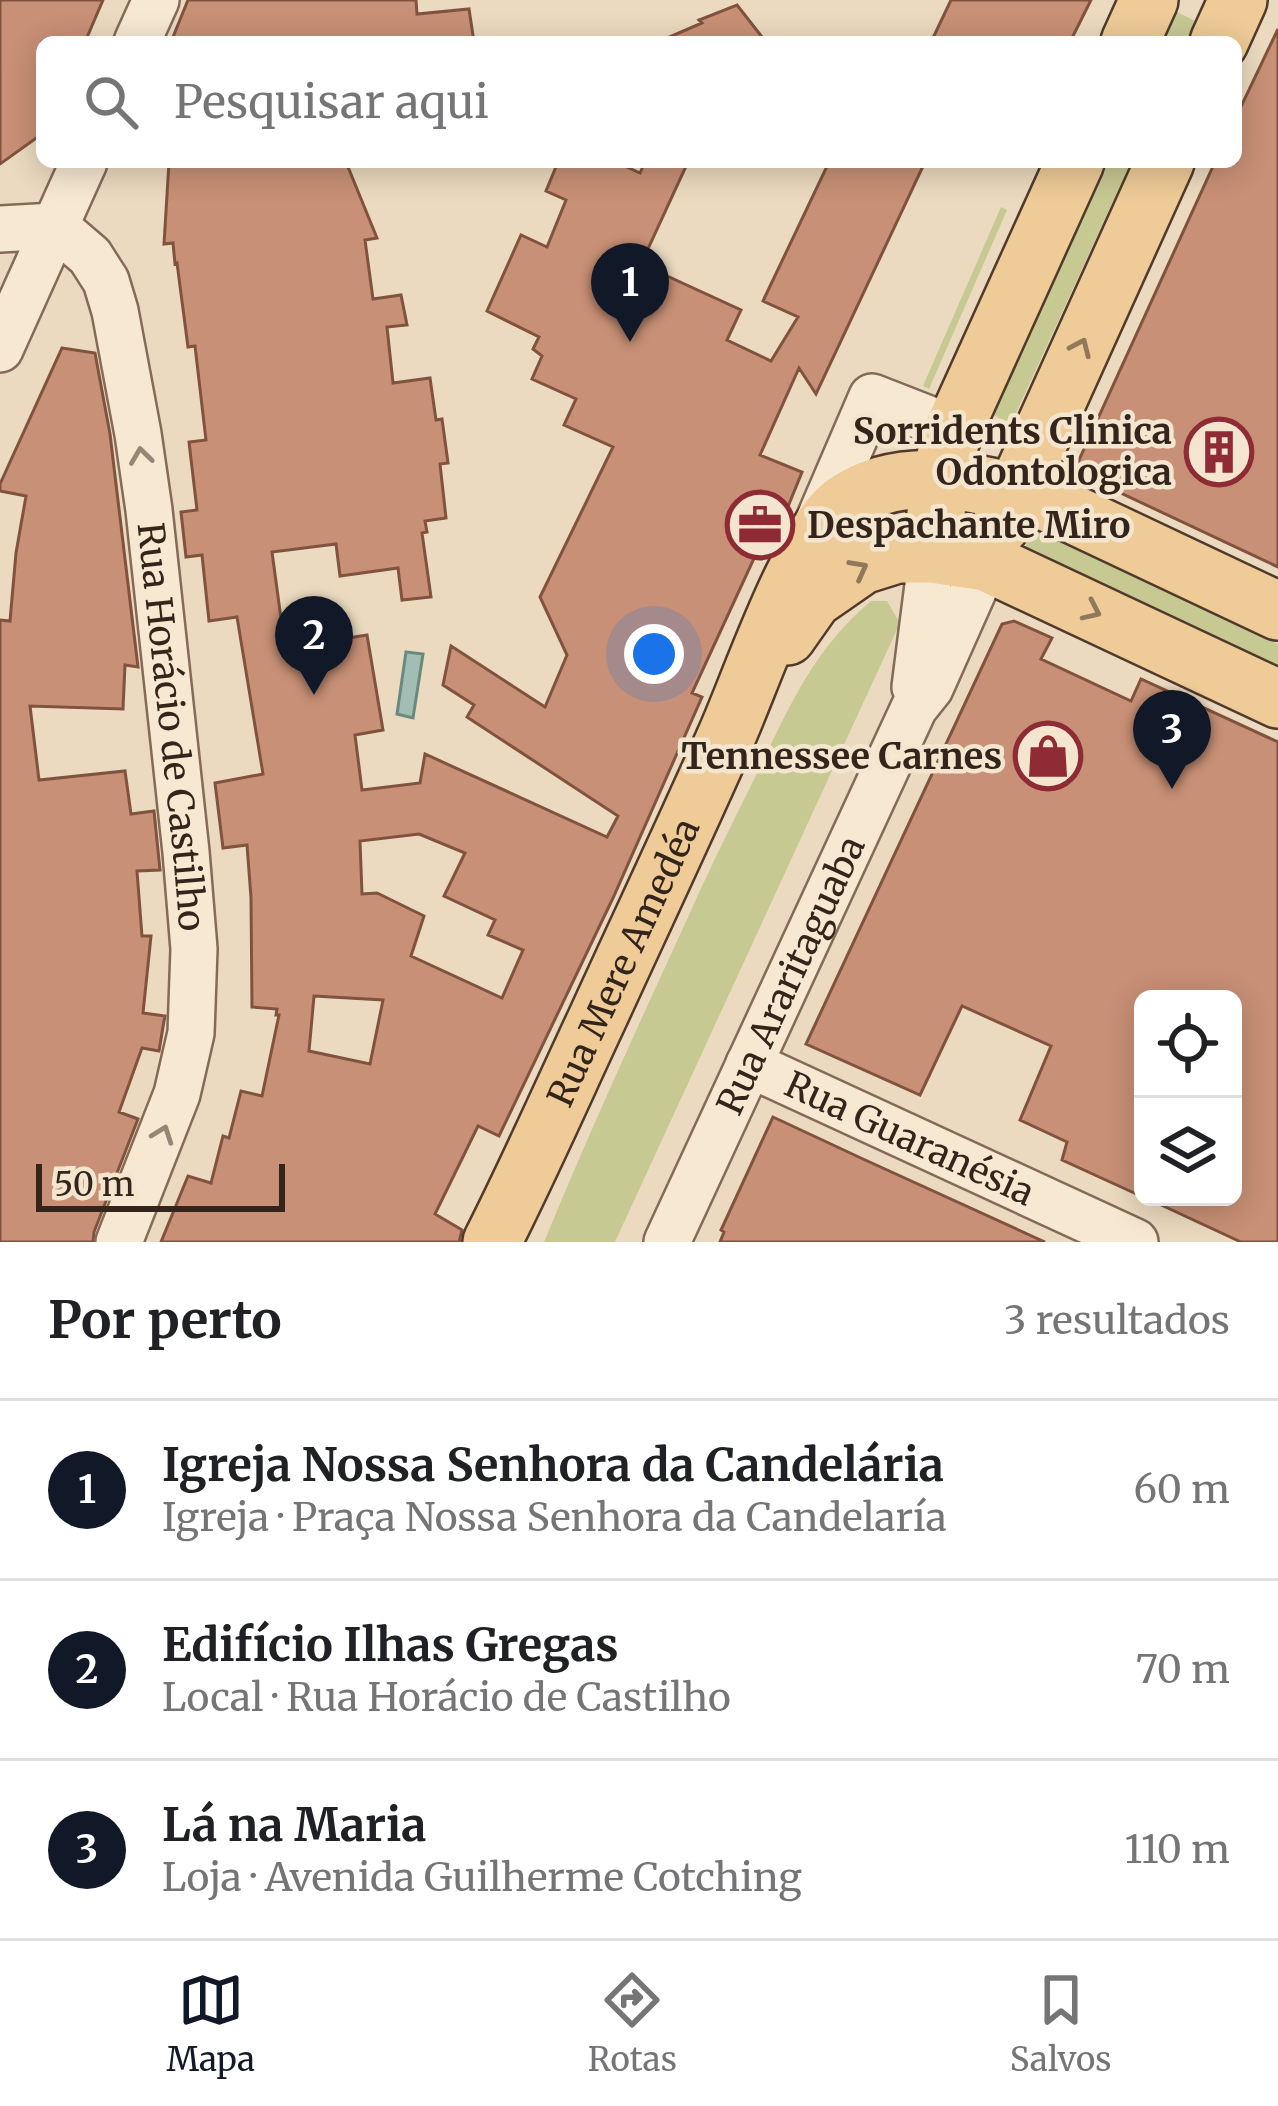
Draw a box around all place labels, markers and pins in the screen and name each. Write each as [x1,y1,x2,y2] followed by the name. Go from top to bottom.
[591,243,669,342] pin: 1
[853,409,1172,495] place label: Sorridents Clinica Odontologica
[1184,417,1254,487] building icon: Sorridents Clinica Odontologica
[725,490,795,560] office icon: Despachante Miro
[807,503,1130,548] place label: Despachante Miro
[275,596,353,695] pin: 2
[1133,690,1211,789] pin: 3
[1013,721,1083,791] shop icon: Tennessee Carnes
[681,734,1002,779] place label: Tennessee Carnes

